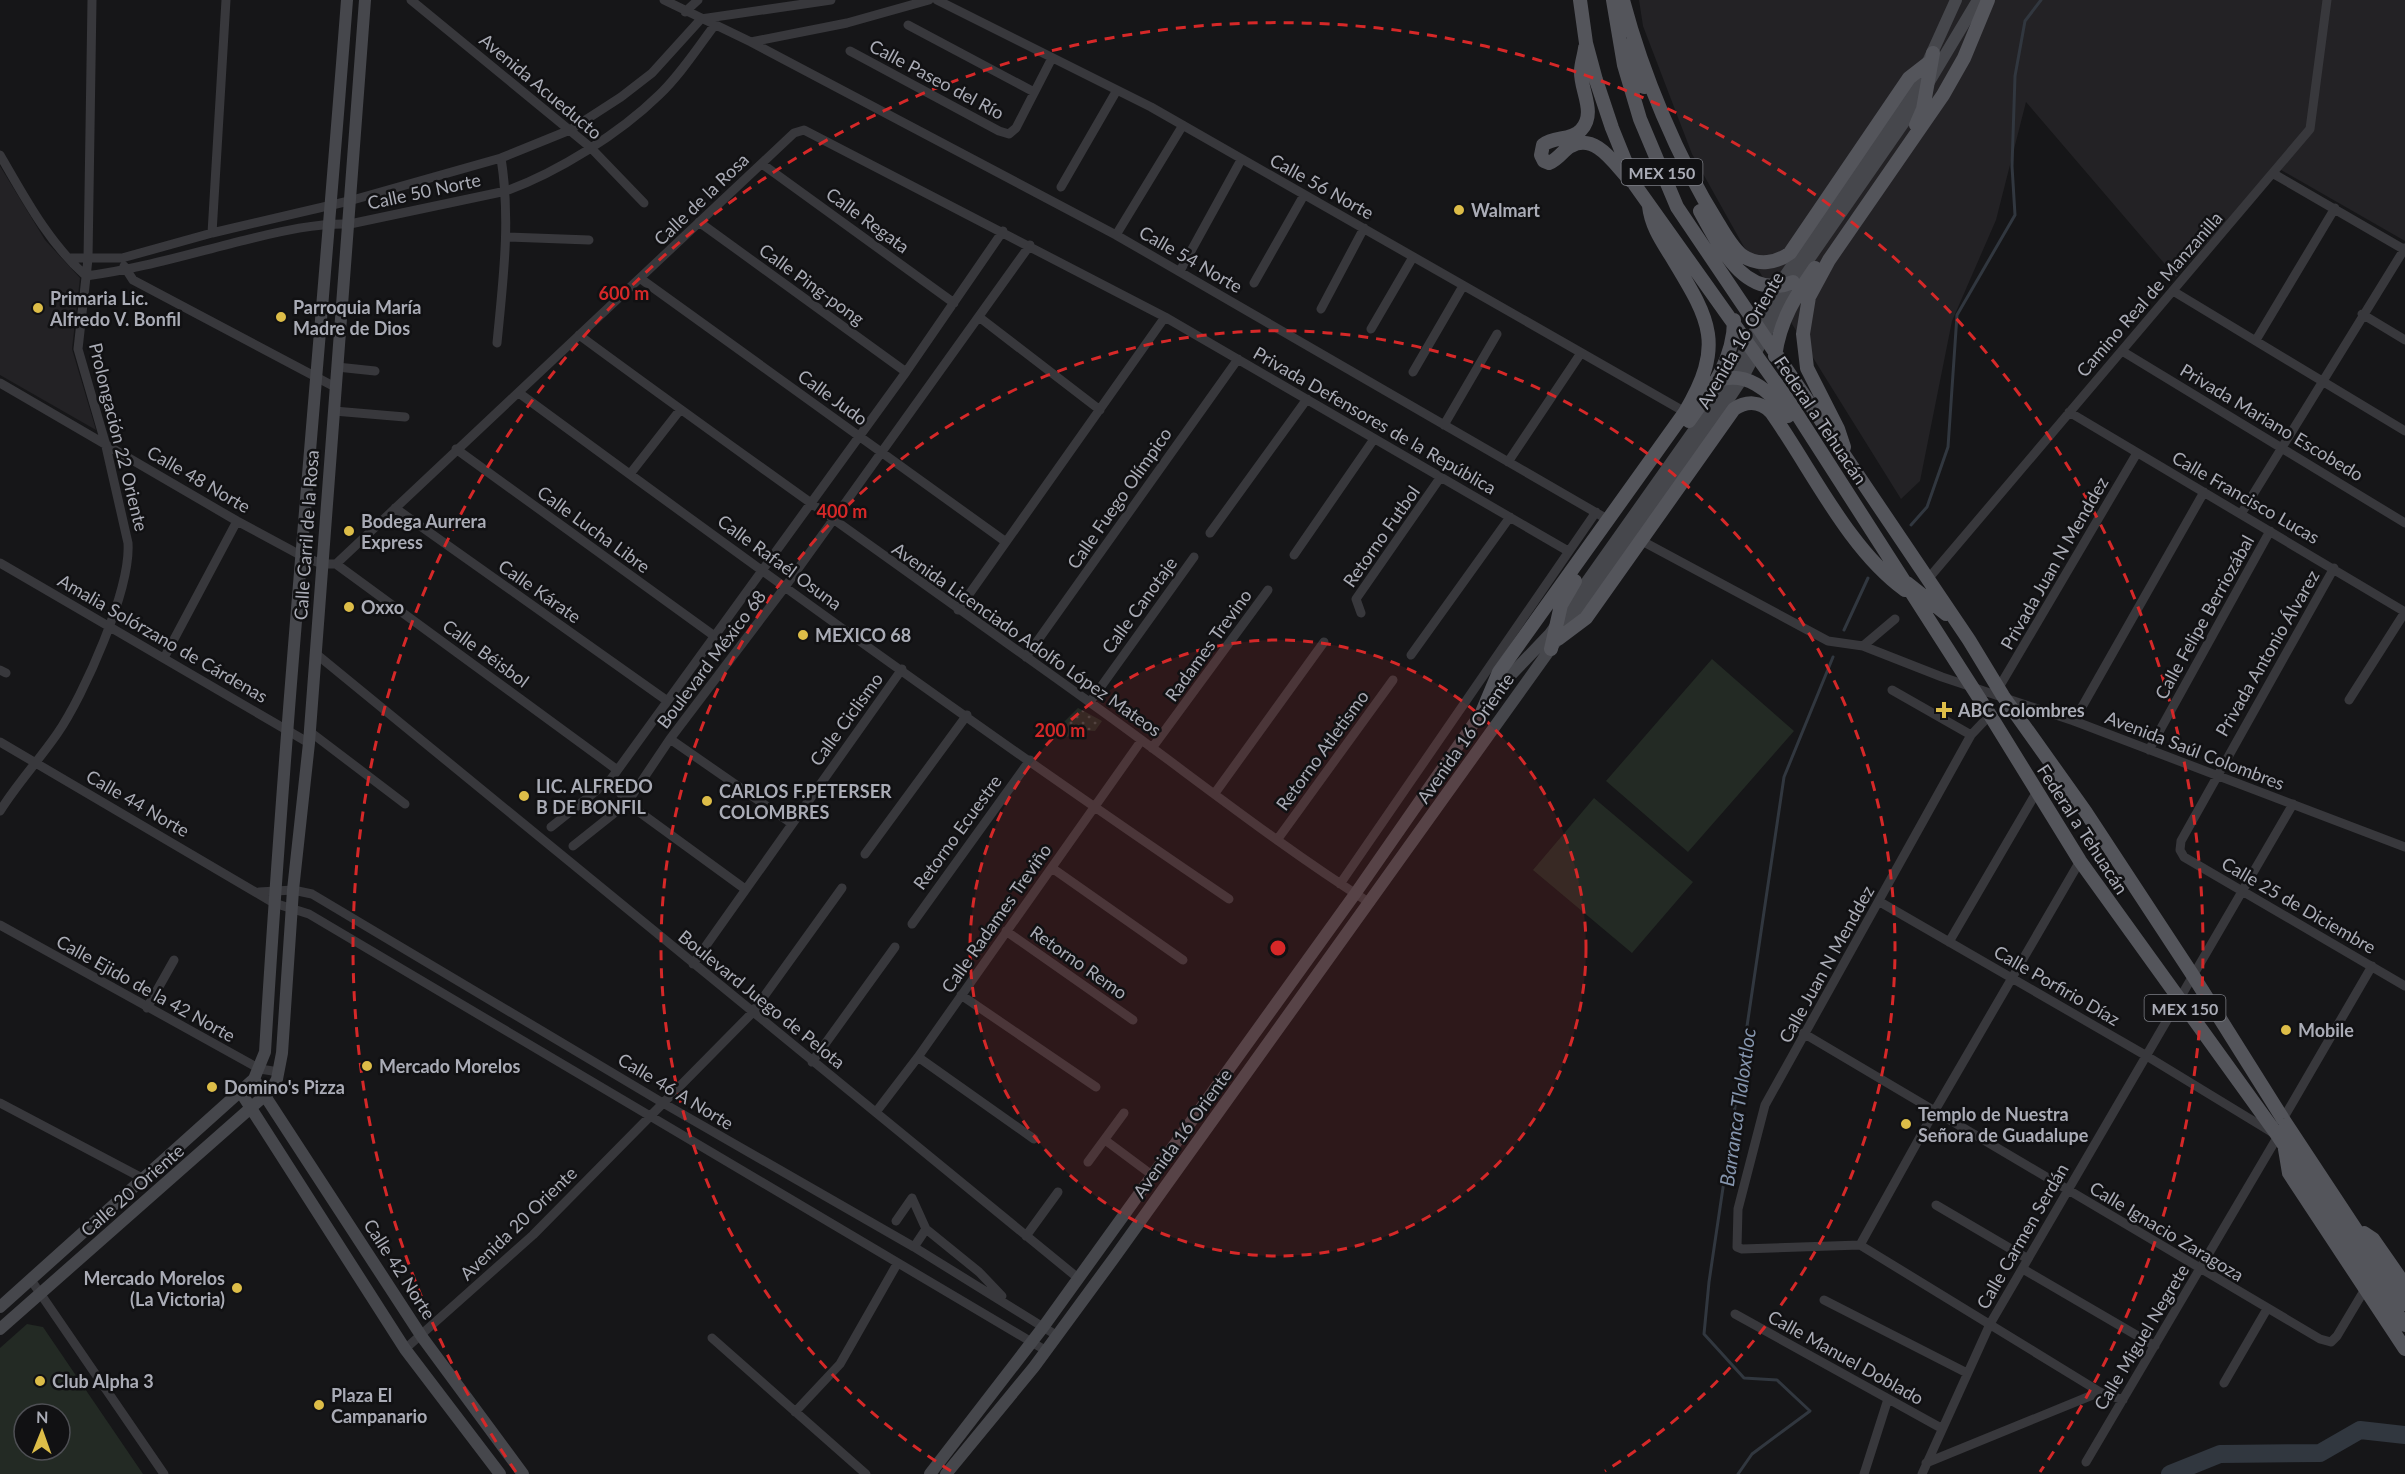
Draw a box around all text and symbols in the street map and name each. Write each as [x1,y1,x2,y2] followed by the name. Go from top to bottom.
[475,28,607,144] street label: Avenida Acueducto
[866,34,1008,124] street label: Calle Paseo del Río
[649,148,753,250] street label: Calle de la Rosa
[1266,148,1378,224] street label: Calle 56 Norte
[1622,159,1702,185] road number: MEX 150
[365,168,483,214] street label: Calle 50 Norte
[822,182,914,258] street label: Calle Regata
[1471,199,1540,221] place label: Walmart
[1452,203,1466,217] marker: Walmart
[2071,207,2227,381] street label: Camino Real de Manzanilla
[1136,221,1246,297] street label: Calle 54 Norte
[755,239,869,329] street label: Calle Ping-pong
[1692,268,1788,412] street label: Avenida 16 Oriente
[599,282,649,304] text: 600 m
[49,287,181,330] place label: Primaria Lic. Alfredo V. Bonfil
[293,296,421,339] place label: Parroquia María Madre de Dios
[31,301,45,315] marker: Primaria Lic. Alfredo V. Bonfil
[274,310,288,324] marker: Parroquia María Madre de Dios
[85,340,153,534] street label: Prolongación 22 Oriente
[1250,341,1500,499] street label: Privada Defensores de la República
[1770,352,1872,488] street label: Federal a Tehuacán
[2176,359,2368,485] street label: Privada Mariano Escobedo
[794,364,872,430] street label: Calle Judo
[1062,423,1176,573] street label: Calle Fuego Olímpico
[144,441,254,517] street label: Calle 48 Norte
[2168,446,2324,548] street label: Calle Francisco Lucas
[289,449,323,621] street label: Calle Carril de la Rosa
[1996,473,2112,653] street label: Privada Juan N Menddez
[533,481,655,577] street label: Calle Lucha Libre
[1338,481,1424,591] street label: Retorno Futbol
[817,500,867,522] text: 400 m
[361,510,486,553] place label: Bodega Aurrera Express
[714,510,846,614] street label: Calle Rafaél Osuna
[342,524,356,538] marker: Bodega Aurrera Express
[2150,531,2258,703] street label: Calle Felipe Berriozábal
[888,537,1166,741] street label: Avenida Licenciado Adolfo López Mateos
[1097,552,1181,658] street label: Calle Canotaje
[495,555,585,627] street label: Calle Kárate
[2210,566,2324,740] street label: Privada Antonio Álvarez
[54,569,272,707] street label: Amalia Solórzano de Cárdenas
[1160,585,1256,705] street label: Radames Trevino
[652,586,770,732] street label: Boulevard México 68
[361,596,404,618] place label: Oxxo
[342,600,356,614] marker: Oxxo
[439,614,533,692] street label: Calle Béisbol
[815,624,911,646] place label: MEXICO 68
[796,628,810,642] marker: MEXICO 68
[805,668,887,770] street label: Calle Ciclismo
[1412,669,1518,807] street label: Avenida 16 Oriente
[1271,686,1373,814] street label: Retorno Atletismo
[1957,699,2085,721] place label: ABC Colombres
[1935,701,1953,719] marker: ABC Colombres
[2102,706,2288,794] street label: Avenida Saúl Colombres
[1035,719,1085,741] text: 200 m
[2033,760,2133,898] street label: Federal a Tehuacán
[83,765,193,841] street label: Calle 44 Norte
[908,770,1006,894] street label: Retorno Ecuestre
[536,775,653,818] place label: LIC. ALFREDO B DE BONFIL
[719,780,892,823] place label: CARLOS F.PETERSER COLOMBRES
[517,789,531,803] marker: LIC. ALFREDO B DE BONFIL
[700,794,714,808] marker: CARLOS F.PETERSER COLOMBRES
[936,839,1056,997] street label: Calle Radames Treviño
[2218,852,2380,958] street label: Calle 25 de Diciembre
[1774,882,1878,1046] street label: Calle Juan N Menddez
[1026,920,1132,1004] street label: Retorno Remo
[674,925,850,1073] street label: Boulevard Juego de Pelota
[53,930,239,1046] street label: Calle Ejido de la 42 Norte
[1268,938,1288,958] centre of rings
[1990,940,2124,1030] street label: Calle Porfirio Díaz
[2144,995,2226,1021] road number: MEX 150
[2298,1019,2354,1041] place label: Mobile
[2279,1023,2293,1037] marker: Mobile
[1714,1026,1760,1188] water label: Barranca Tlaloxtloc
[614,1048,738,1134] street label: Calle 46 A Norte
[379,1055,520,1077] place label: Mercado Morelos
[360,1059,374,1073] marker: Mercado Morelos
[1128,1064,1236,1202] street label: Avenida 16 Oriente
[224,1076,345,1098] place label: Domino's Pizza
[205,1080,219,1094] marker: Domino's Pizza
[1918,1103,2089,1146] place label: Templo de Nuestra Señora de Guadalupe
[1899,1117,1913,1131] marker: Templo de Nuestra Señora de Guadalupe
[76,1139,188,1241] street label: Calle 20 Oriente
[1971,1159,2073,1313] street label: Calle Carmen Serdán
[455,1162,581,1284] street label: Avenida 20 Oriente
[2086,1176,2248,1286] street label: Calle Ignacio Zaragoza
[359,1215,441,1323] street label: Calle 42 Norte
[2089,1260,2193,1414] street label: Calle Miguel Negrete
[84,1267,225,1310] place label: Mercado Morelos (La Victoria)
[230,1281,244,1295] marker: Mercado Morelos (La Victoria)
[1764,1305,1928,1409] street label: Calle Manuel Doblado
[52,1370,154,1392] place label: Club Alpha 3
[33,1374,47,1388] marker: Club Alpha 3
[331,1384,427,1427] place label: Plaza El Campanario
[312,1398,326,1412] marker: Plaza El Campanario
[12,1402,72,1462] north arrow
[36,1407,49,1426] text: N

